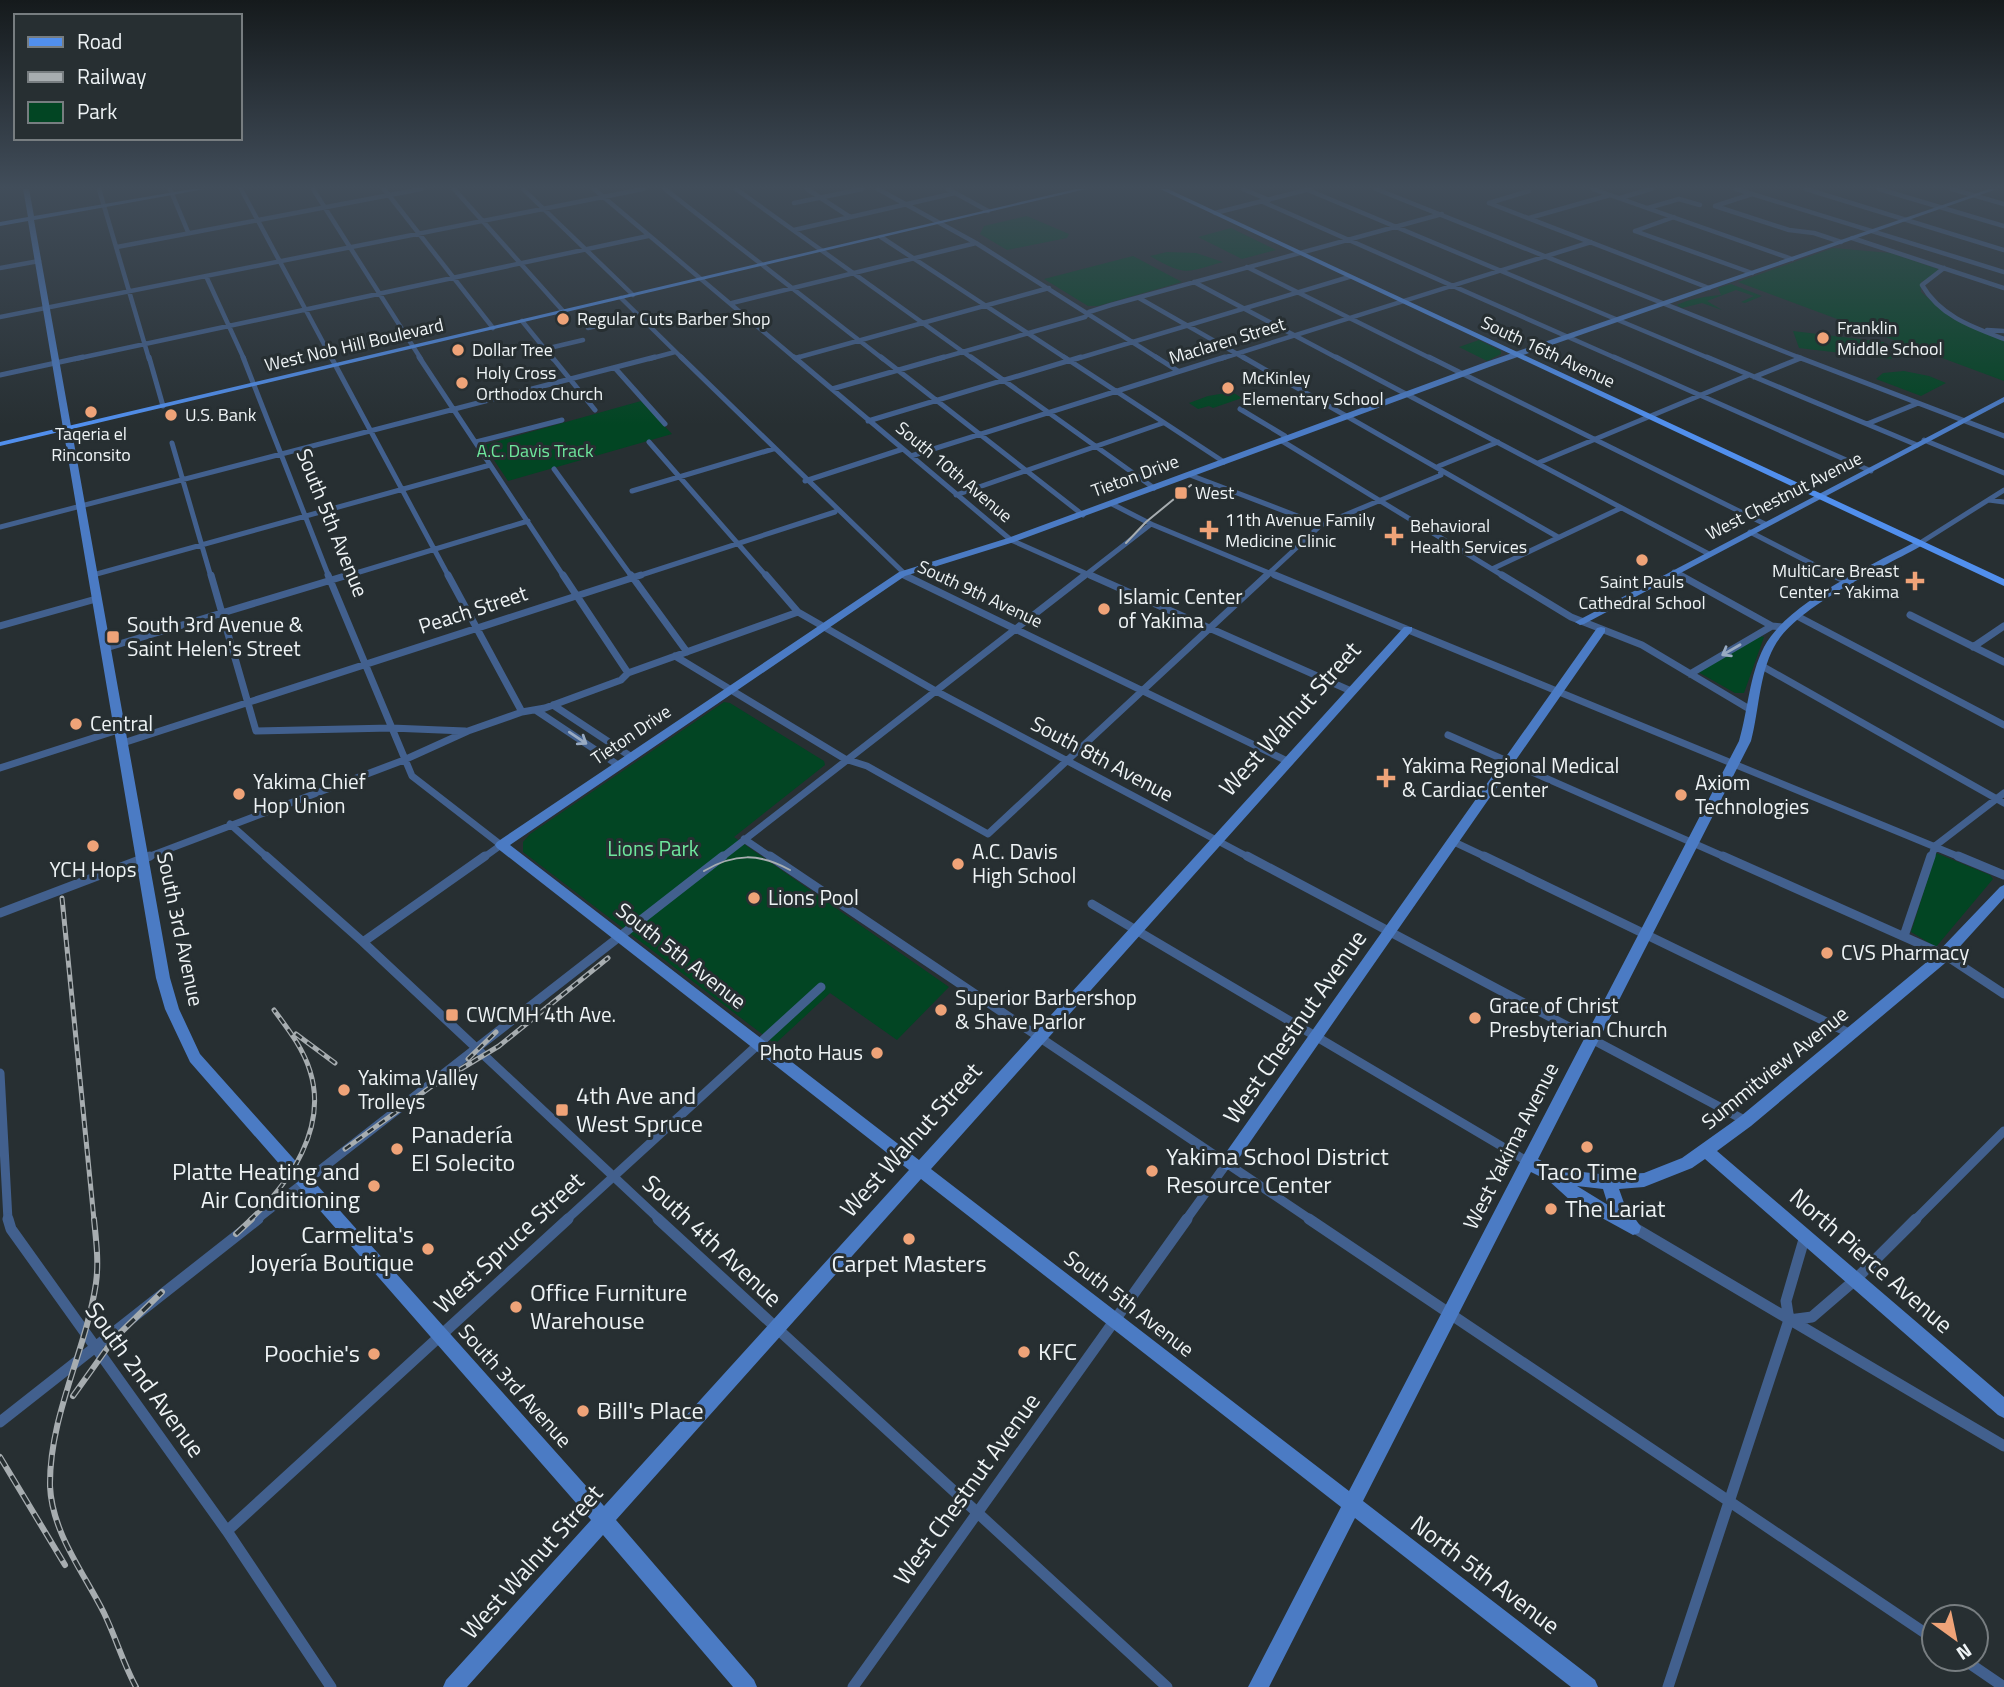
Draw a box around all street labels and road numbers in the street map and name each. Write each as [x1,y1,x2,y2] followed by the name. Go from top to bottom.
[1477,309,1620,394] street label: South 16th Avenue
[1165,310,1289,371] street label: Maclaren Street
[262,311,446,378] street label: West Nob Hill Boulevard
[890,415,1019,529] street label: South 10th Avenue
[289,444,377,602] street label: South 5th Avenue
[1701,444,1867,547] street label: West Chestnut Avenue
[1087,447,1182,504] street label: Tieton Drive
[913,553,1047,634] street label: South 9th Avenue
[414,576,532,642] street label: Peach Street
[1210,632,1369,804] street label: West Walnut Street
[585,698,676,771] street label: Tieton Drive
[1025,707,1180,809] street label: South 8th Avenue
[149,849,213,1009] street label: South 3rd Avenue
[610,894,754,1016] street label: South 5th Avenue
[1214,922,1375,1131] street label: West Chestnut Avenue
[1694,998,1855,1137] street label: Summitview Avenue
[831,1053,990,1225] street label: West Walnut Street
[1454,1056,1566,1235] street label: West Yakima Avenue
[425,1163,592,1322] street label: West Spruce Street
[635,1166,791,1315] street label: South 4th Avenue
[1782,1179,1961,1341] street label: North Pierce Avenue
[1058,1242,1202,1364] street label: South 5th Avenue
[77,1294,215,1465] street label: South 2nd Avenue
[451,1316,580,1454] street label: South 3rd Avenue
[884,1385,1048,1592] street label: West Chestnut Avenue
[452,1475,611,1647] street label: West Walnut Street
[1403,1506,1568,1642] street label: North 5th Avenue

